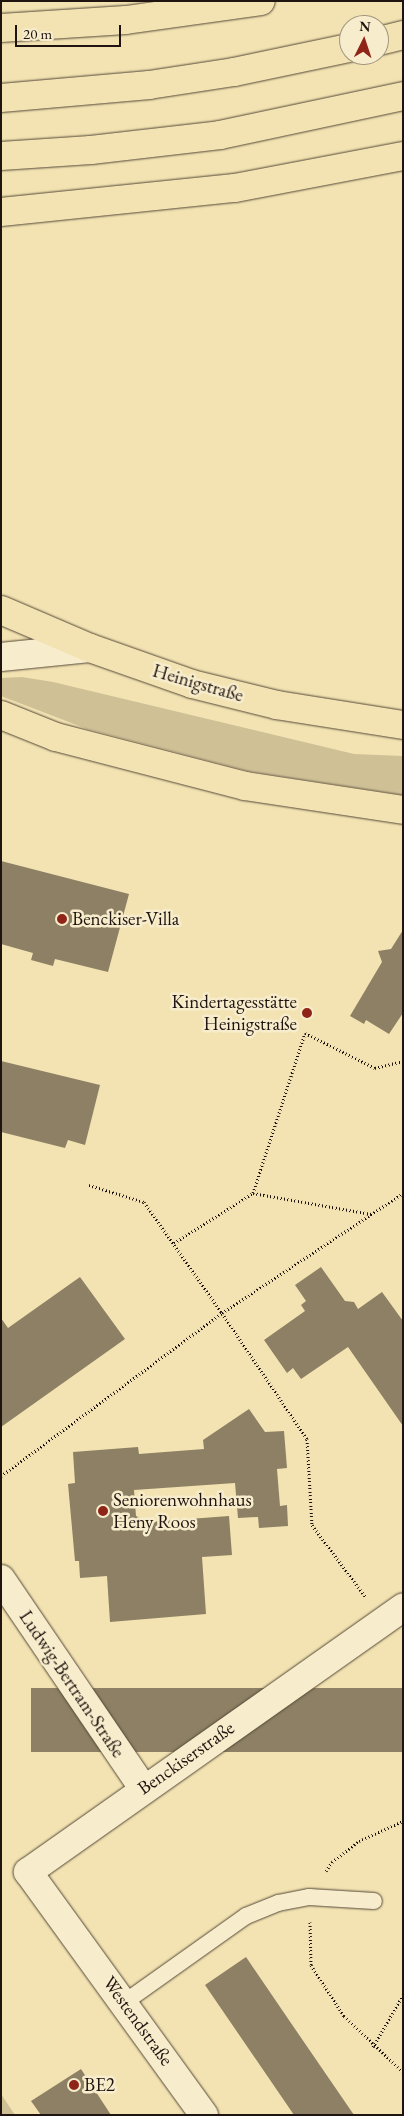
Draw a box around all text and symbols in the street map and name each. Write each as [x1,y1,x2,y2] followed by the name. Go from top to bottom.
[18,15,124,47] scale bar
[339,15,389,65] north arrow
[359,17,371,35] text: N
[23,24,52,43] text: 20 m
[150,659,246,707] street label: Heinigstraße
[72,908,179,930] place label: Benckiser-Villa
[56,913,68,925] marker: Benckiser-Villa
[172,991,297,1035] place label: Kindertagesstätte Heinigstraße
[301,1007,313,1019] marker: Kindertagesstätte Heinigstraße
[113,1489,252,1533] place label: Seniorenwohnhaus Heny Roos
[97,1505,109,1517] marker: Seniorenwohnhaus Heny Roos
[14,1606,130,1762] street label: Ludwig-Bertram-Straße
[133,1716,239,1800] street label: Benckiserstraße
[98,1972,178,2070] street label: Westendstraße
[84,2074,115,2096] place label: BE2
[68,2079,80,2091] marker: BE2

